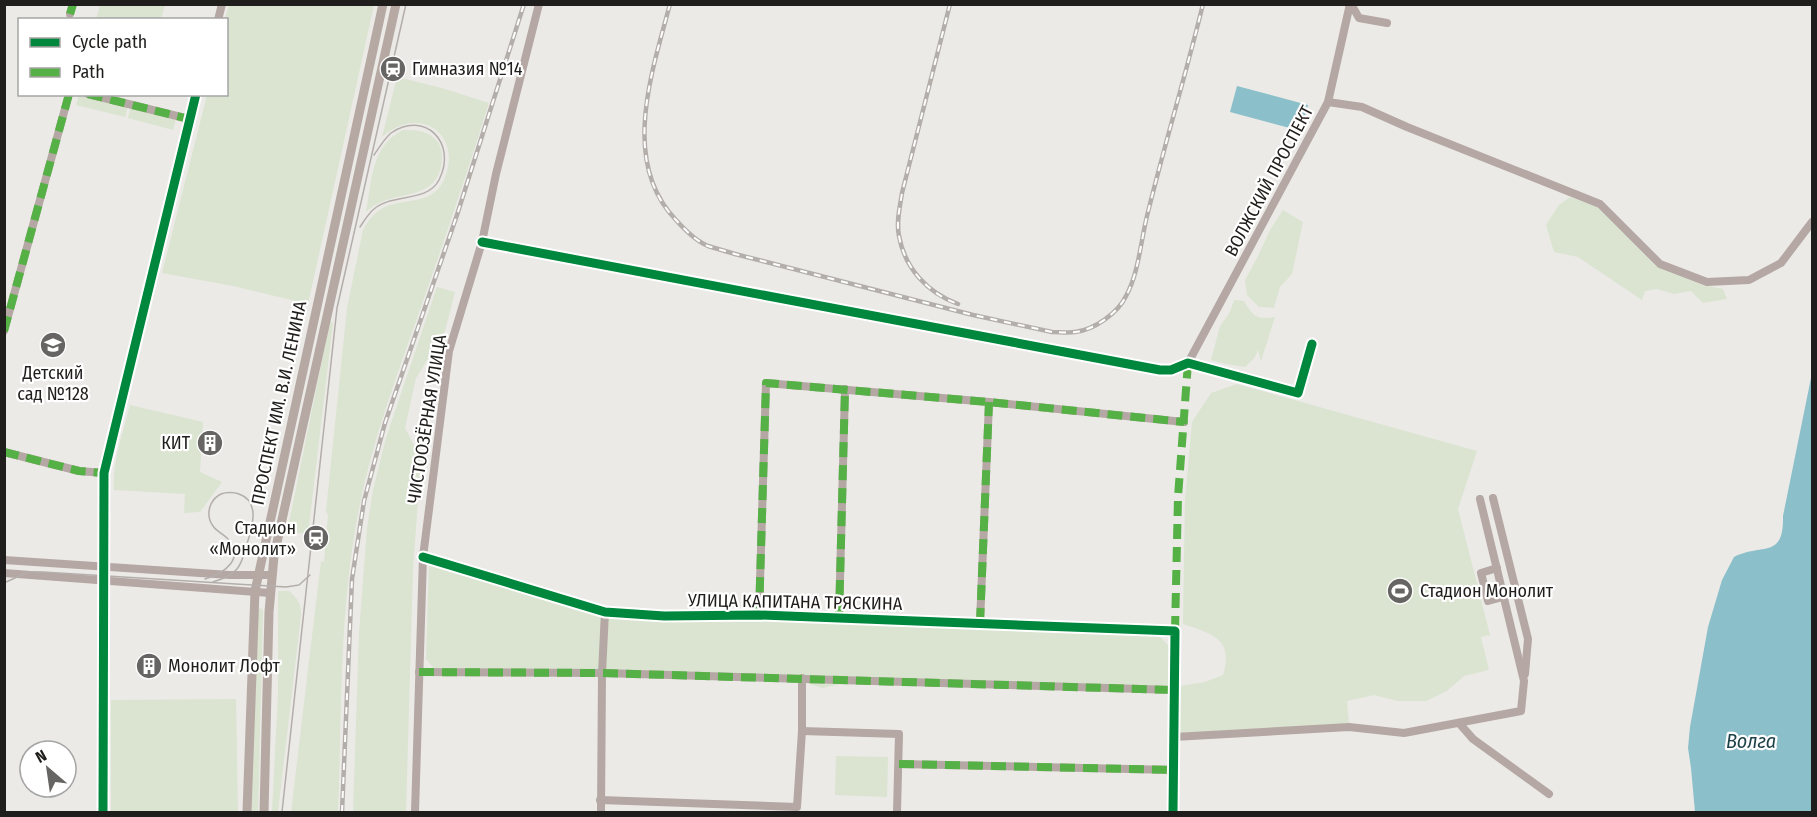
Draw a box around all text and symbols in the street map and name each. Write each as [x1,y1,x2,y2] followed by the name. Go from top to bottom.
[18,18,228,96] legend
[72,31,147,53] text: Cycle path
[378,54,408,84] station icon: Гимназия №14
[412,58,523,80] place label: Гимназия №14
[72,61,105,83] text: Path
[1220,101,1318,260] street label: ВОЛЖСКИЙ ПРОСПЕКТ
[247,299,311,507] street label: ПРОСПЕКТ ИМ. В.И. ЛЕНИНА
[38,330,68,360] school or university icon: Детский сад №128
[403,332,451,505] street label: ЧИСТООЗЁРНАЯ УЛИЦА
[17,362,89,405] place label: Детский сад №128
[195,428,225,458] building icon: КИТ
[161,432,191,454] place label: КИТ
[209,517,296,560] place label: Стадион «Монолит»
[301,523,331,553] station icon: Стадион «Монолит»
[1385,576,1415,606] sports icon: Стадион Монолит
[1420,580,1554,602] place label: Стадион Монолит
[687,589,903,615] street label: УЛИЦА КАПИТАНА ТРЯСКИНА
[134,651,164,681] building icon: Монолит Лофт
[168,655,280,677] place label: Монолит Лофт
[1726,729,1776,753] water label: Волга
[18,739,78,799] north arrow
[32,746,50,767] text: N

